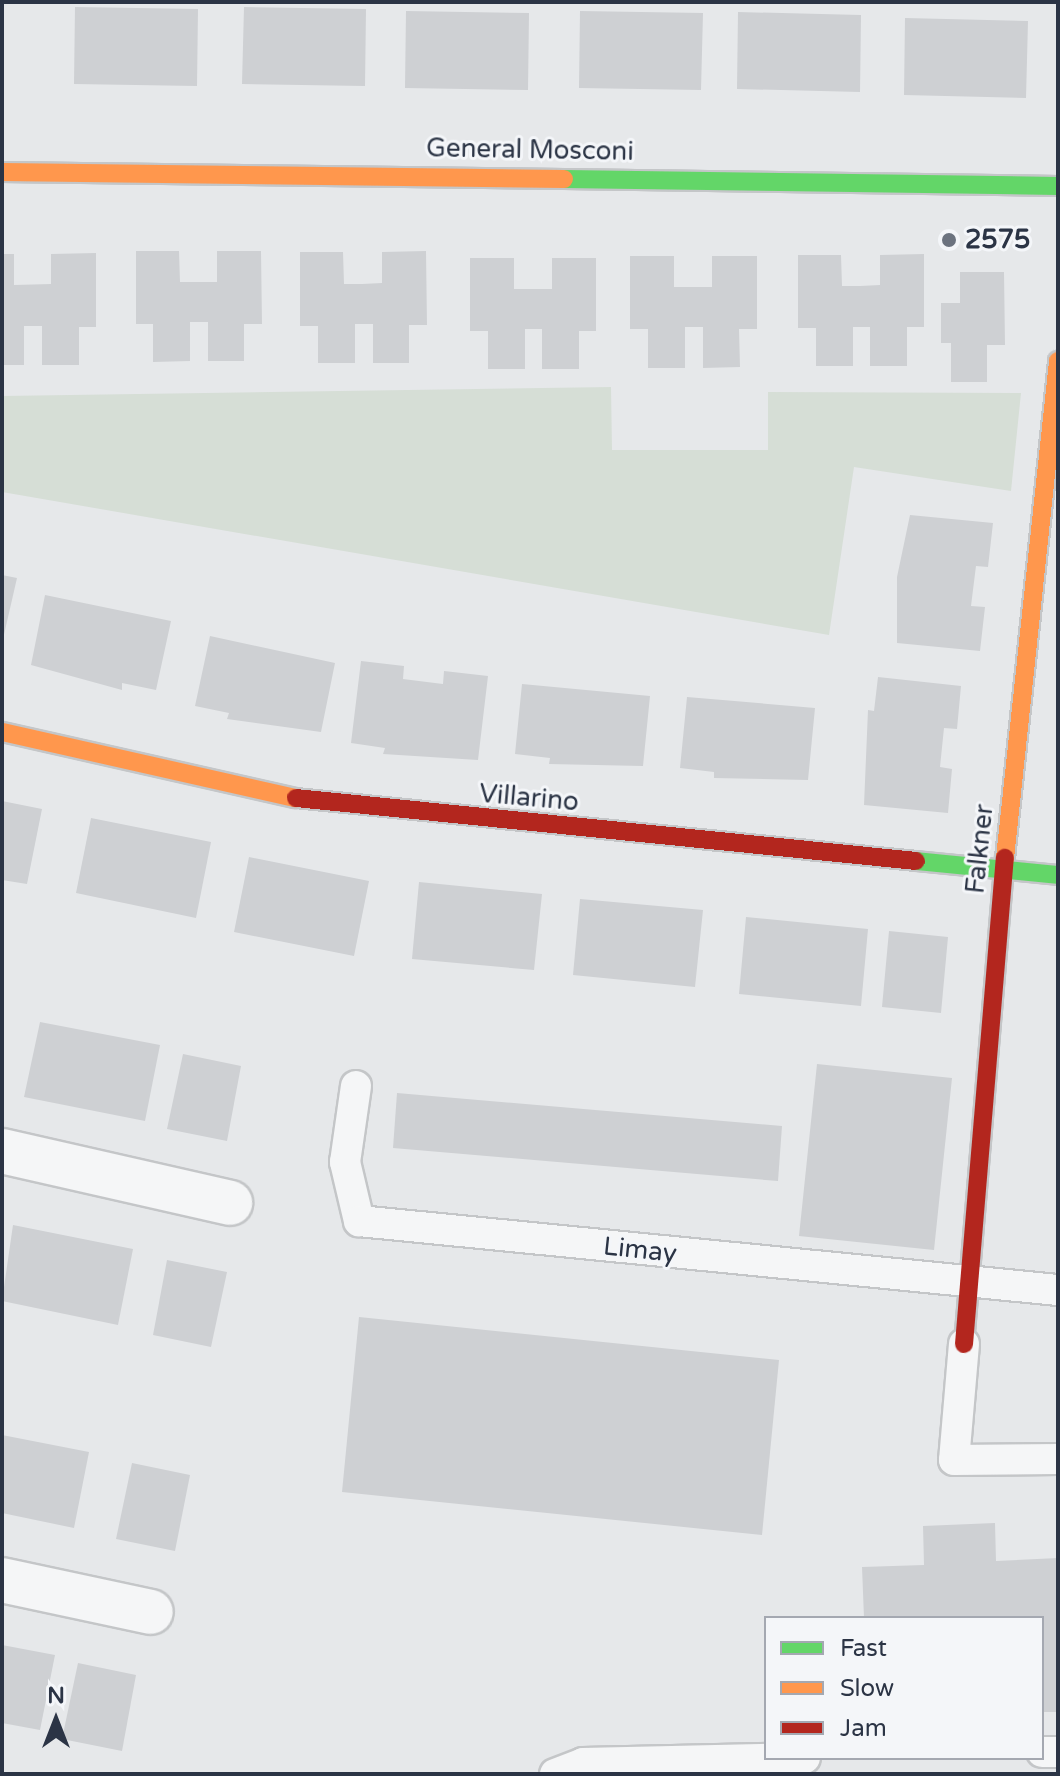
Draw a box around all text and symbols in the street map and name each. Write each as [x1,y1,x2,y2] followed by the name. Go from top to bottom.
[426,133,634,167] street label: General Mosconi
[965,224,1030,256] place label: 2575
[940,231,958,249] marker: 2575
[478,778,580,818] street label: Villarino
[960,803,1000,895] street label: Falkner
[602,1231,678,1269] street label: Limay
[764,1616,1044,1760] legend
[840,1634,887,1663] text: Fast
[840,1674,894,1703] text: Slow
[16,1680,96,1760] north arrow
[47,1683,65,1709] text: N
[840,1714,887,1743] text: Jam

